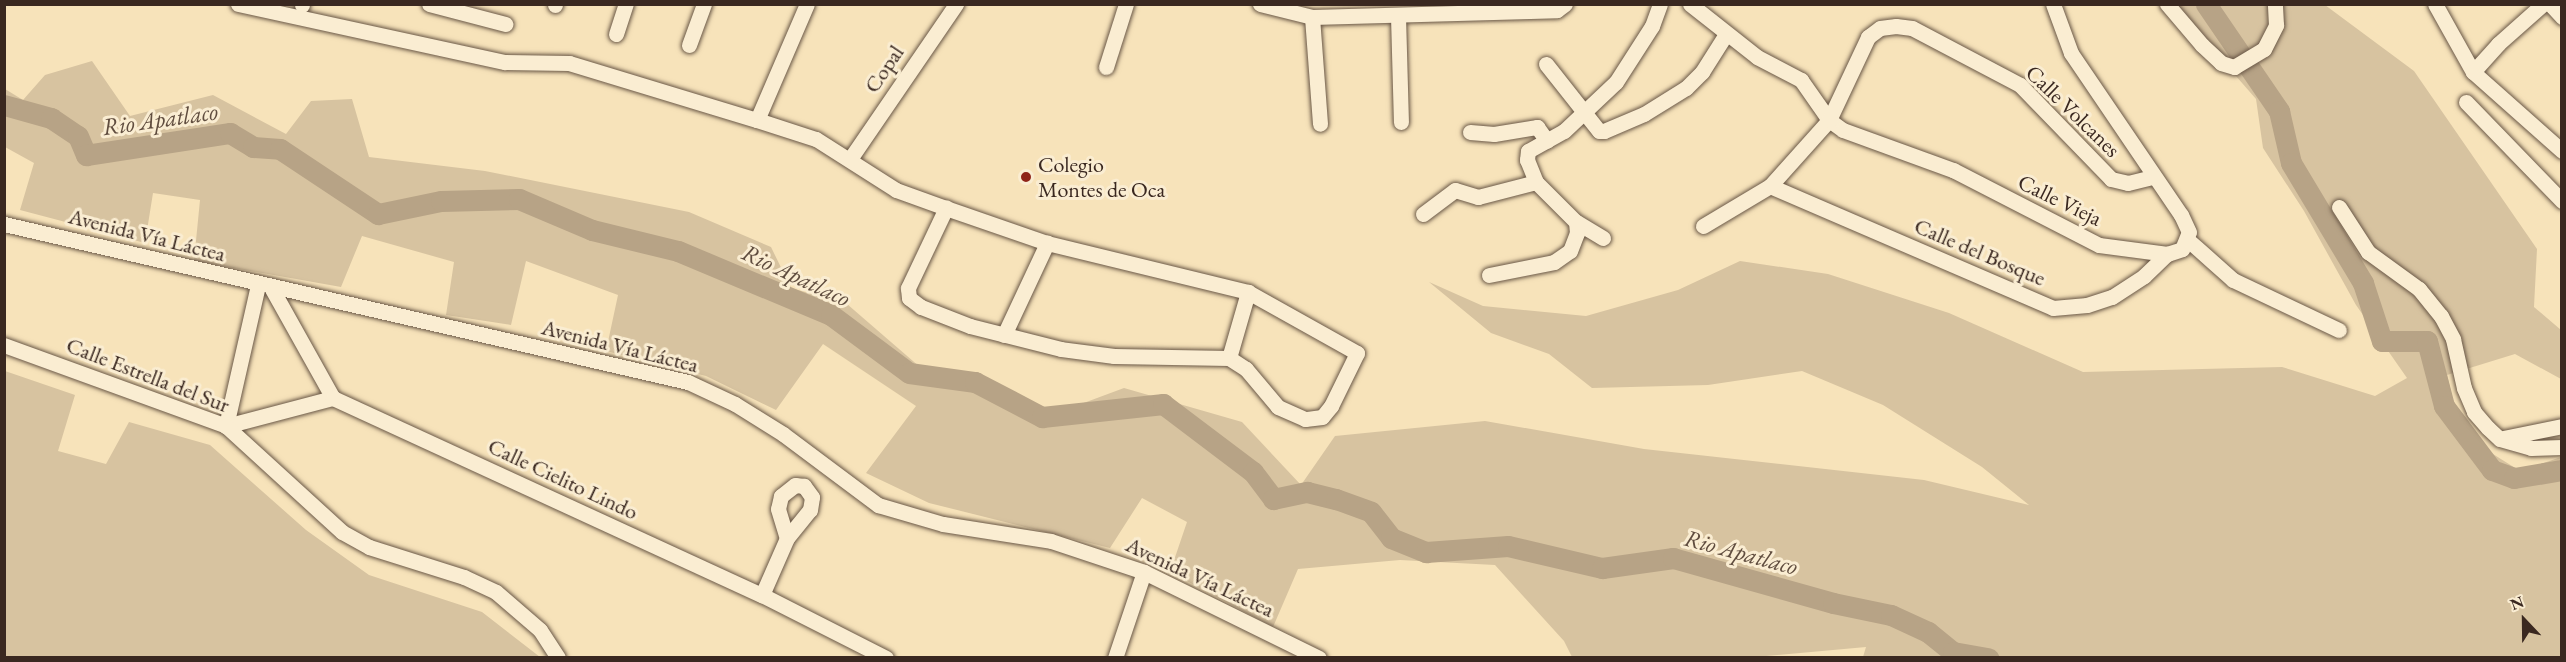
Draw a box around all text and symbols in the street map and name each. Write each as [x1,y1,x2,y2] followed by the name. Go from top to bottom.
[859,40,909,98] street label: Copal
[2020,59,2126,163] street label: Calle Volcanes
[100,97,220,141] water label: Rio Apatlaco
[1038,151,1165,202] place label: Colegio Montes de Oca
[2014,168,2106,232] street label: Calle Vieja
[1019,170,1033,184] marker: Colegio Montes de Oca
[66,203,228,267] street label: Avenida Vía Láctea
[1910,213,2050,291] street label: Calle del Bosque
[737,237,855,313] water label: Rio Apatlaco
[539,314,701,378] street label: Avenida Vía Láctea
[63,332,233,418] street label: Calle Estrella del Sur
[484,433,642,525] street label: Calle Cielito Lindo
[1681,523,1801,581] water label: Rio Apatlaco
[1122,531,1278,623] street label: Avenida Vía Láctea
[2494,590,2554,650] north arrow
[2507,591,2527,615] text: N

